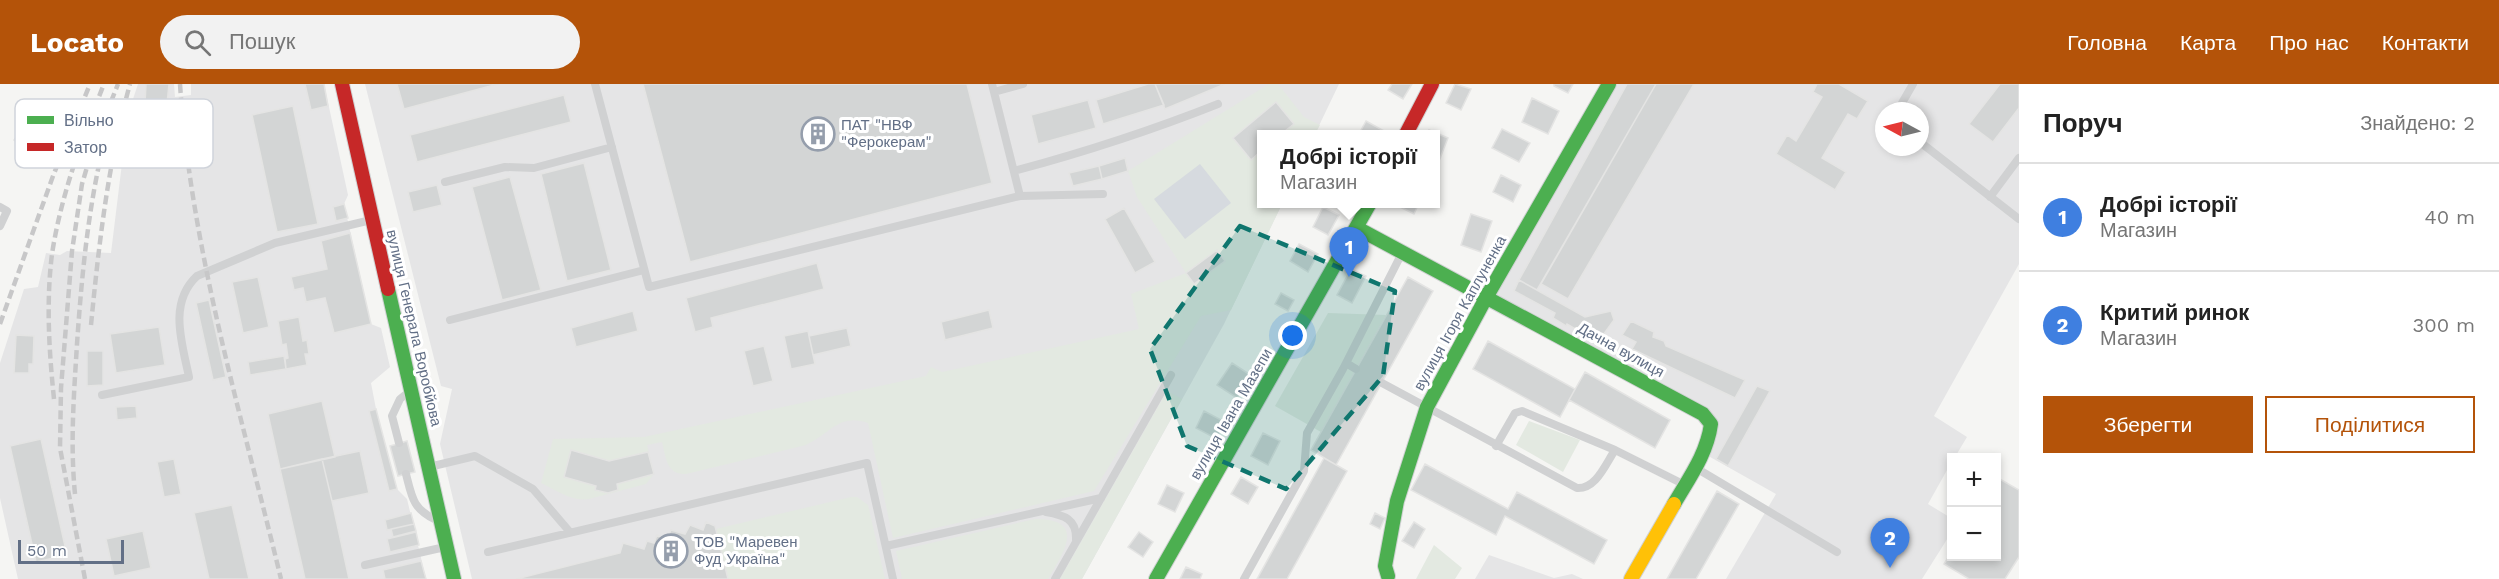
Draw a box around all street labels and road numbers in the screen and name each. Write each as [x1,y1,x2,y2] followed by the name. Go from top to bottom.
[383,228,446,429] street label: вулиця Генерала Воробйова
[1410,232,1510,394] street label: вулиця Ігоря Каплуненка
[1574,319,1668,381] street label: Дачна вулиця
[1186,345,1276,483] street label: вулиця Івана Мазепи

